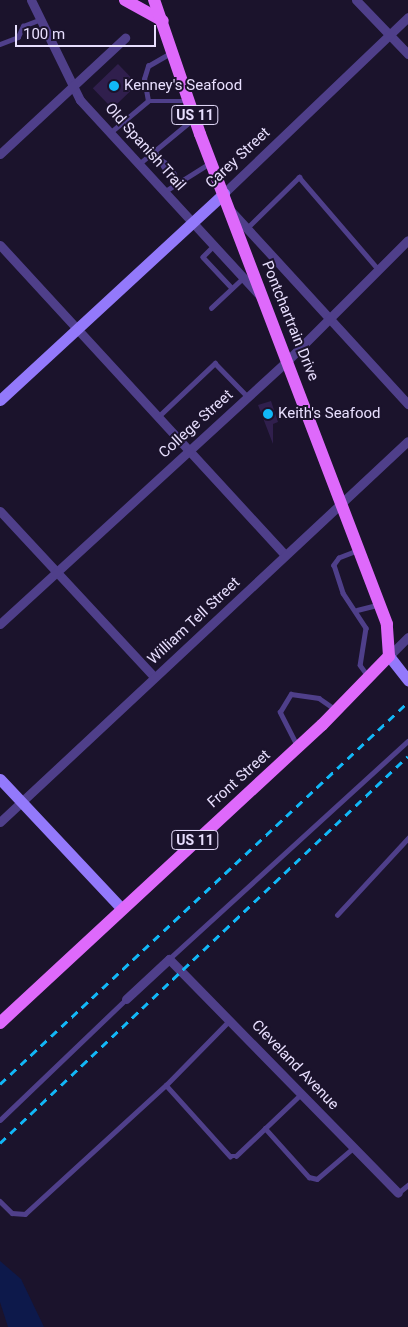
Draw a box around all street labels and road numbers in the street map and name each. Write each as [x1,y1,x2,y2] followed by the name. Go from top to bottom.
[101,99,189,195] street label: Old Spanish Trail
[171,104,219,126] road number: US 11
[202,124,274,192] street label: Carey Street
[258,258,322,384] street label: Pontchartrain Drive
[155,386,237,462] street label: College Street
[144,574,244,668] street label: William Tell Street
[204,746,274,812] street label: Front Street
[171,828,219,852] road number: US 11
[248,1016,342,1114] street label: Cleveland Avenue

